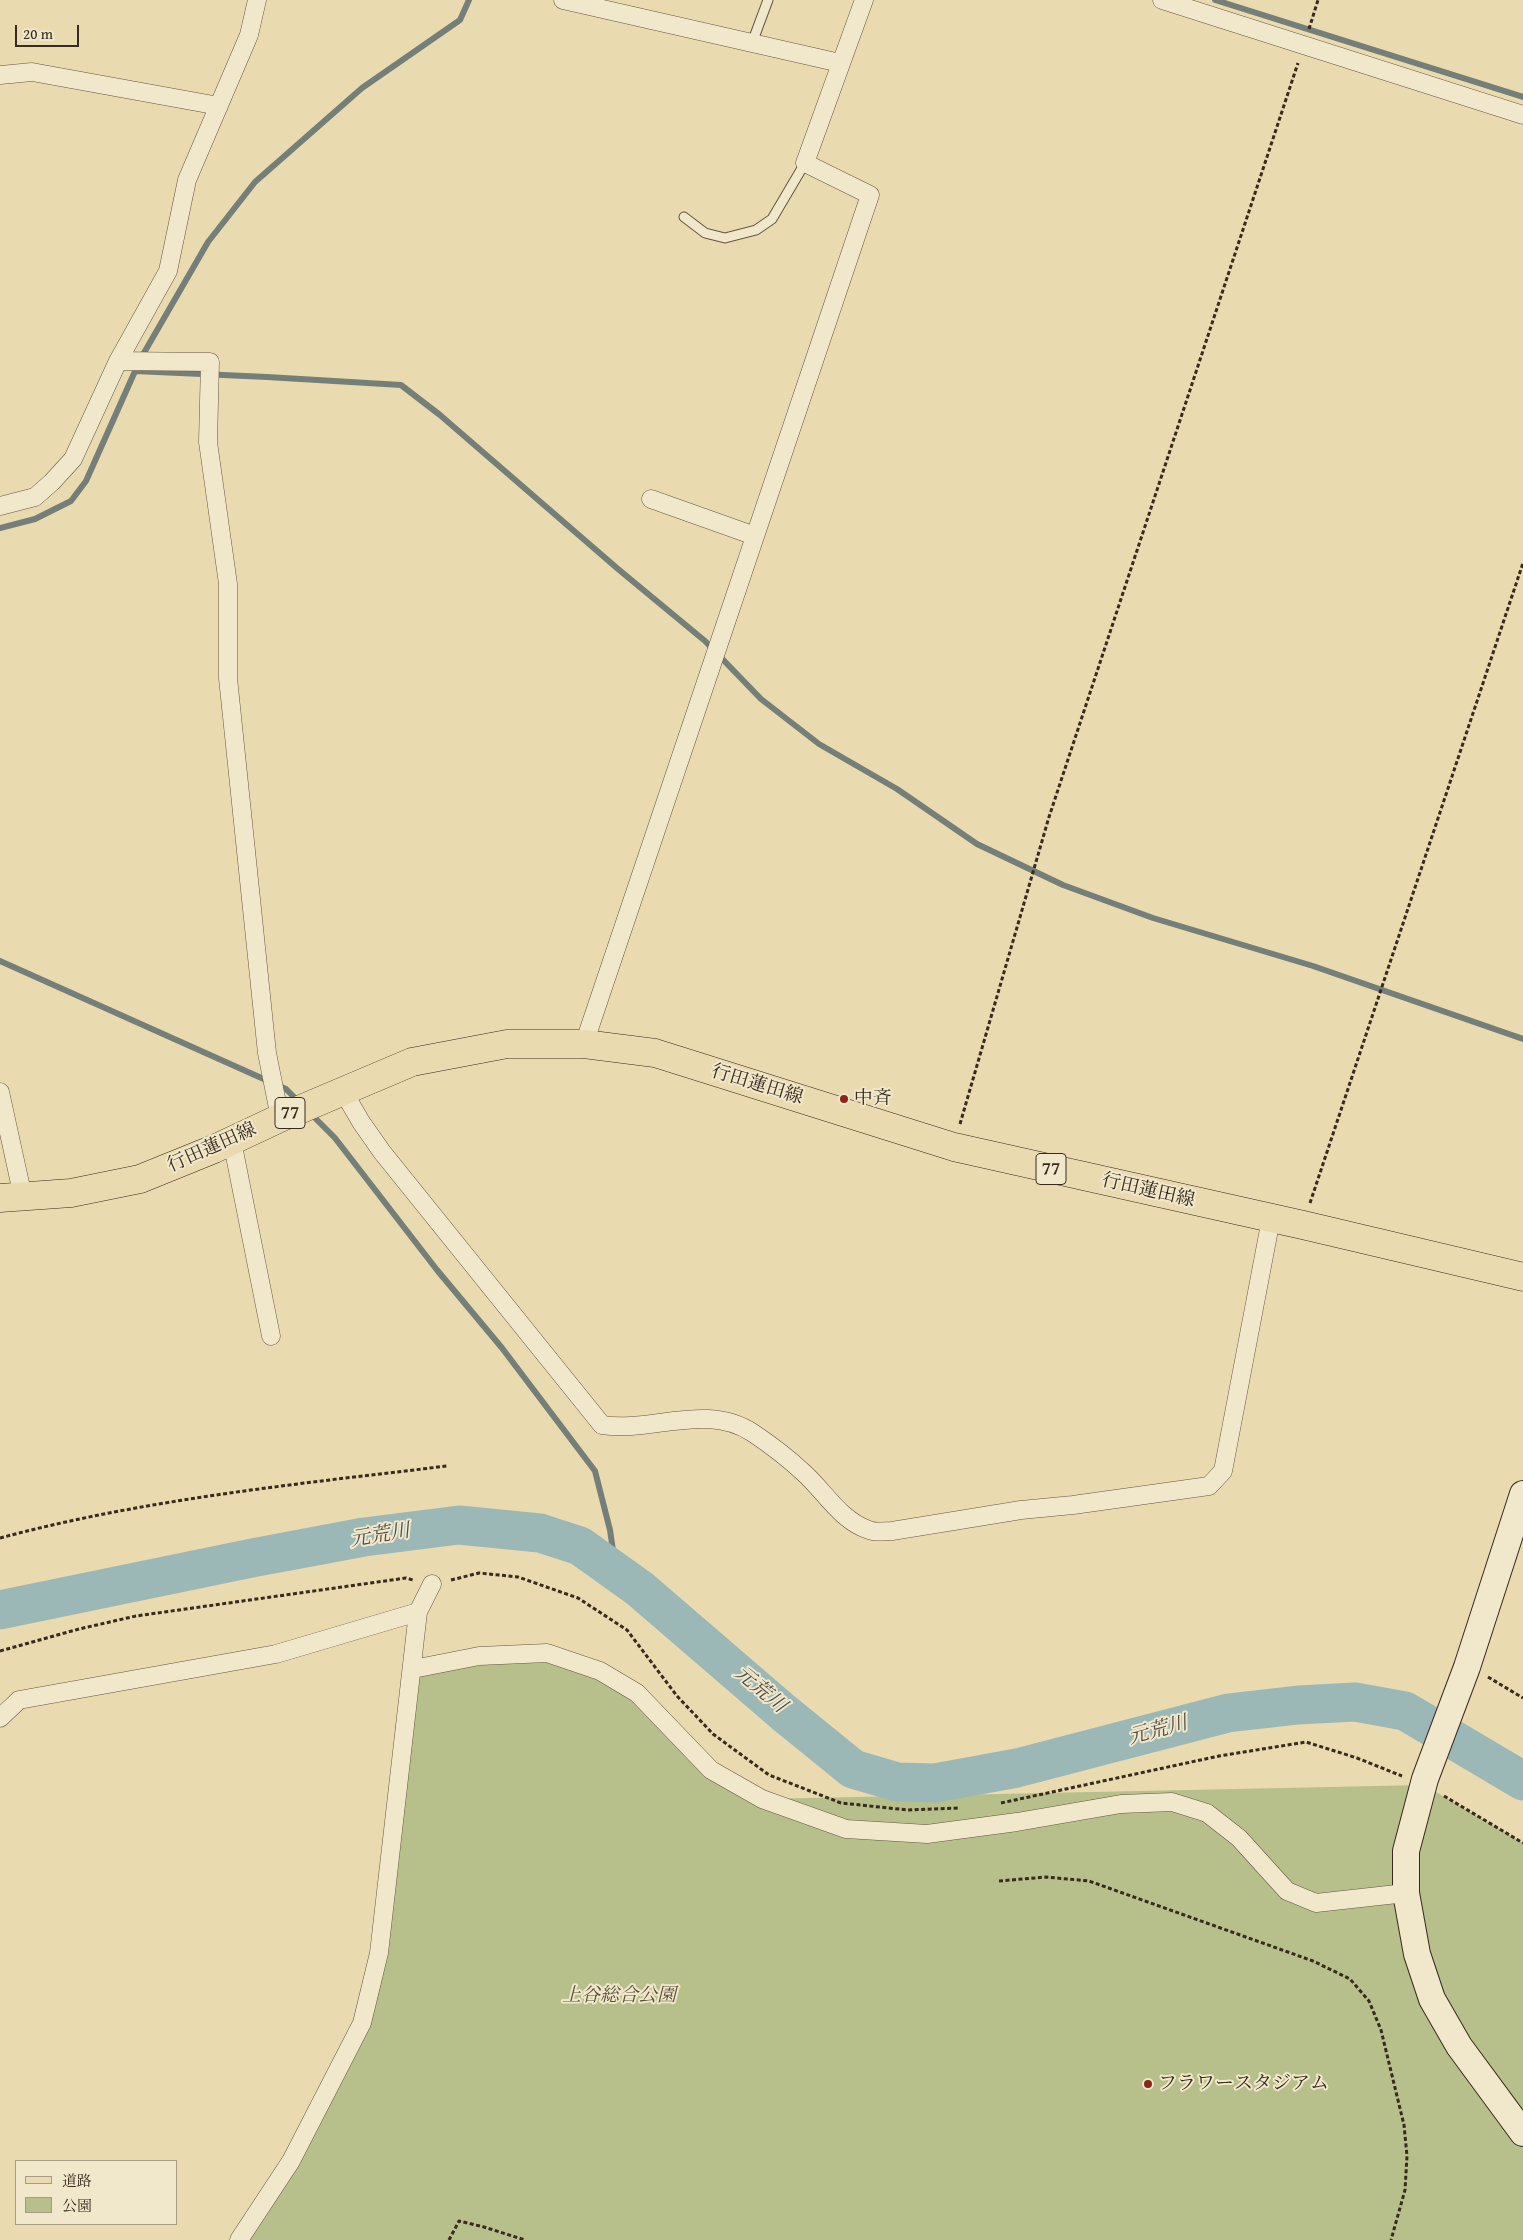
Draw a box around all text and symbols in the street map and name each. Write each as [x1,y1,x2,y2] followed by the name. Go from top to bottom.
[18,15,81,47] scale bar
[23,23,53,44] text: 20 m
[708,1060,806,1110] street label: 行田蓮田線
[854,1088,892,1110] place label: 中斉
[838,1093,850,1105] marker: 中斉
[275,1098,305,1128] road number: 77
[164,1118,260,1178] street label: 行田蓮田線
[1036,1154,1066,1184] road number: 77
[1099,1169,1197,1213] street label: 行田蓮田線
[348,1519,412,1553] water label: 元荒川
[729,1662,791,1718] water label: 元荒川
[1126,1712,1190,1750] water label: 元荒川
[562,1985,676,2007] park label: 上谷総合公園
[1158,2073,1329,2095] place label: フラワースタジアム
[1142,2078,1154,2090] marker: フラワースタジアム
[15,2160,178,2225] legend
[62,2170,92,2191] text: 道路
[62,2195,92,2216] text: 公園

